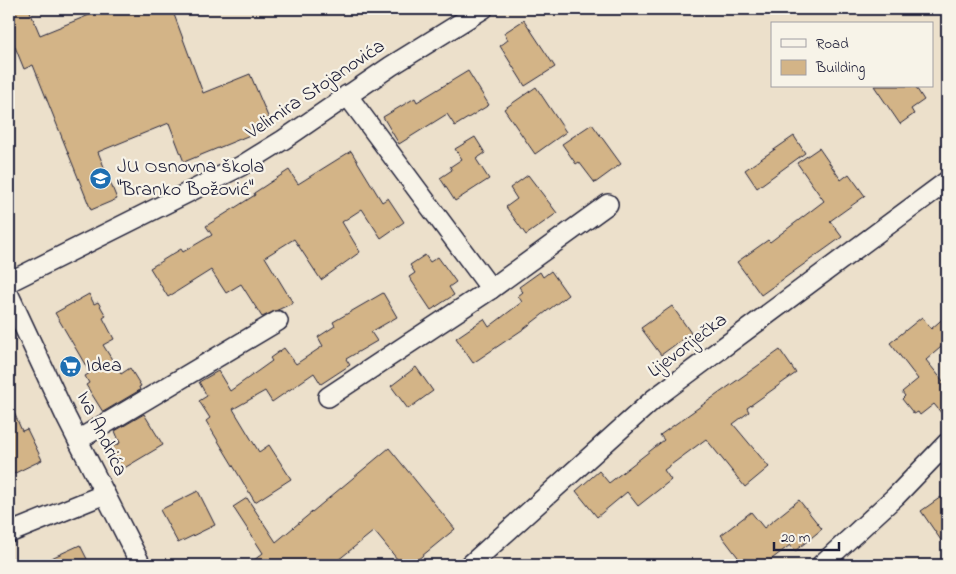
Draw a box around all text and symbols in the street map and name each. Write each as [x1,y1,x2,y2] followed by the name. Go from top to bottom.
[771,22,934,88] legend
[240,33,391,148] street label: Velimira Stojanovića
[816,33,849,55] text: Road
[815,57,865,80] text: Building
[117,153,264,205] place label: JU Osnovna škola "Branko Božović"
[89,166,113,190] school or university icon: JU Osnovna škola "Branko Božović"
[642,306,734,386] street label: Lijevoriječka
[86,352,122,381] place label: Idea
[58,354,82,378] supermarket icon: Idea
[68,387,134,481] street label: Iva Andrića
[774,519,838,551] scale bar
[781,527,811,549] text: 20 m

